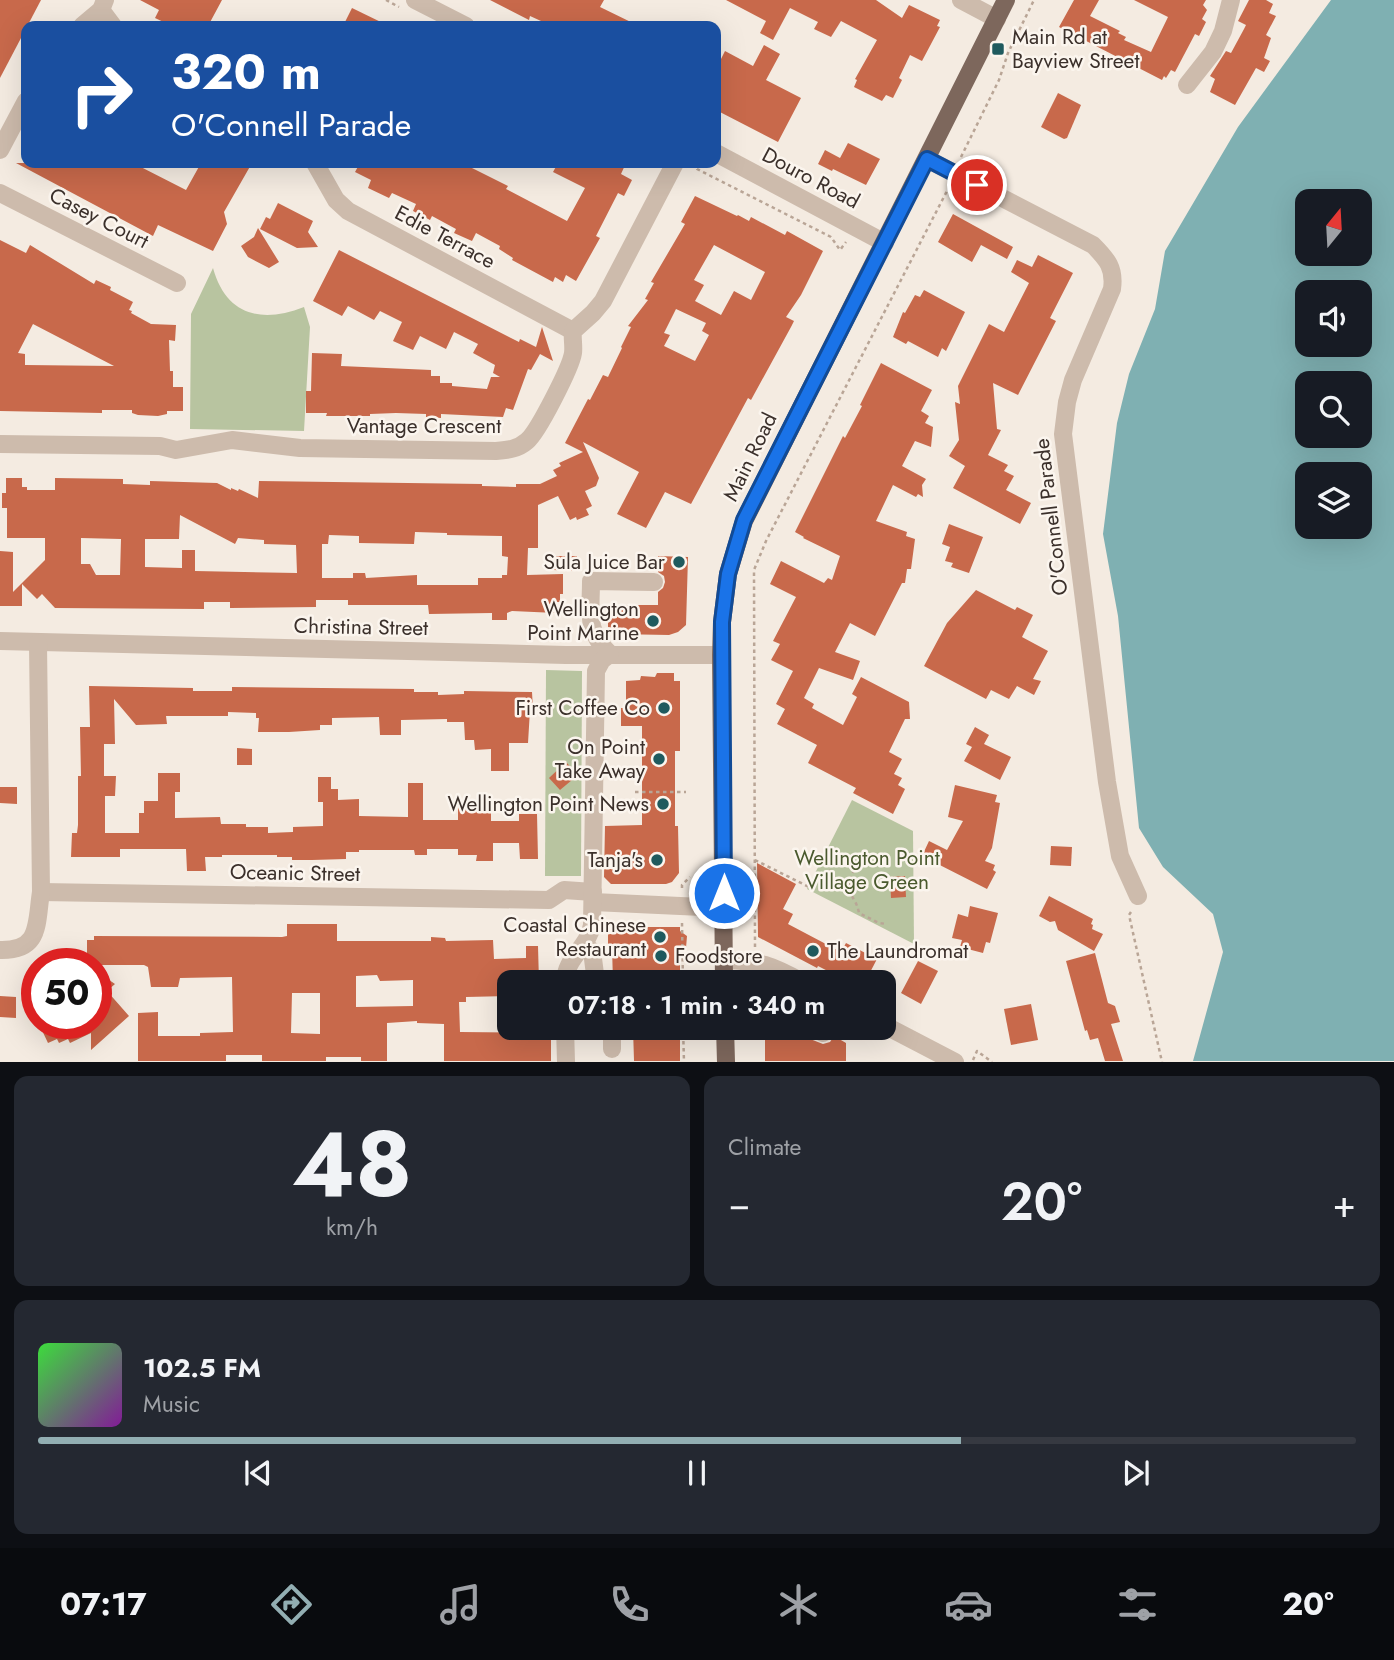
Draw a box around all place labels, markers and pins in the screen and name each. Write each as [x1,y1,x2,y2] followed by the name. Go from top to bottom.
[1012,22,1139,76] place label: Main Rd at Bayview Street
[990,41,1006,57] marker: Main Rd at Bayview Street
[947,155,1007,215] pin
[544,547,666,577] place label: Sula Juice Bar
[671,554,687,570] marker: Sula Juice Bar
[527,594,639,648] place label: Wellington Point Marine
[645,613,661,629] marker: Wellington Point Marine
[515,693,650,723] place label: First Coffee Co
[656,700,672,716] marker: First Coffee Co
[555,732,646,786] place label: On Point Take Away
[651,751,667,767] marker: On Point Take Away
[447,789,649,819] place label: Wellington Point News
[655,796,671,812] marker: Wellington Point News
[587,845,643,875] place label: Tanja's
[649,852,665,868] marker: Tanja's
[503,910,646,964] place label: Coastal Chinese Restaurant
[652,929,668,945] marker: Coastal Chinese Restaurant
[827,936,968,966] place label: The Laundromat
[675,941,763,971] place label: Foodstore
[805,943,821,959] marker: The Laundromat
[653,948,669,964] marker: Foodstore

